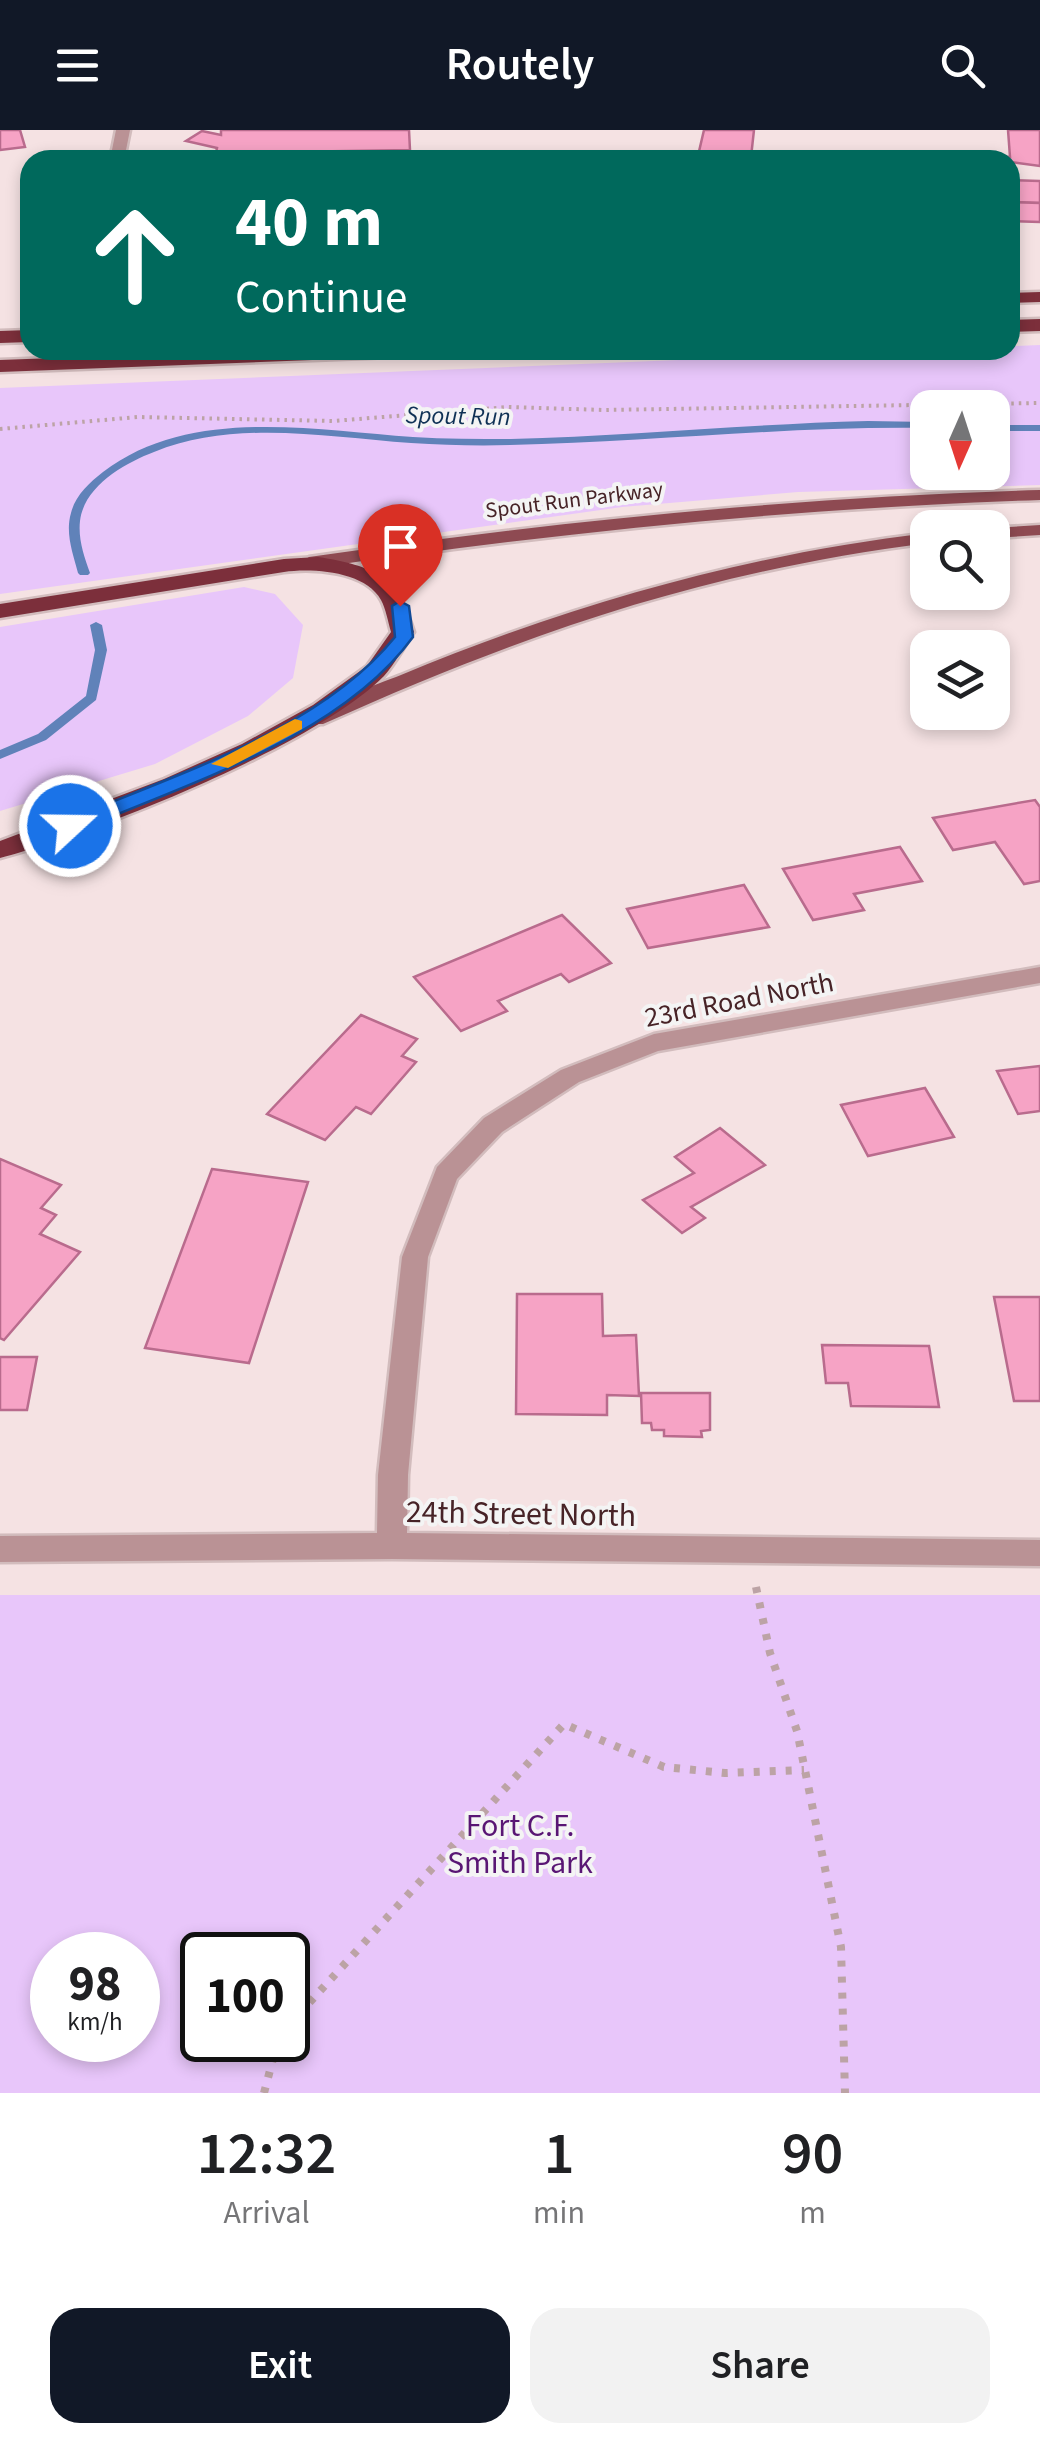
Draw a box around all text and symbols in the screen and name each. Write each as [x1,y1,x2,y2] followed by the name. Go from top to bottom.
[446,33,594,97] text: Routely
[50,38,105,93] icon: menu
[935,38,990,93] icon: search
[235,173,383,273] text: 40 m
[70,190,200,320] icon: ahead
[235,266,407,330] text: Continue
[910,390,1010,490] north arrow
[910,390,1010,730] map controls
[405,397,511,435] water label: Spout Run
[483,473,665,527] street label: Spout Run Parkway
[358,504,443,607] pin
[910,510,1010,610] button: search
[373,519,428,574] icon: arrive
[910,630,1010,730] button: layers
[18,774,122,878] position arrow
[641,962,837,1038] street label: 23rd Road North
[405,1489,637,1539] street label: 24th Street North
[447,1803,593,1886] park label: Fort C.F. Smith Park
[180,1932,310,2062] speed limit sign: 100
[69,1949,121,2020] text: 98
[67,2004,123,2040] text: km/h
[197,2112,336,2197] text: 12:32
[544,2112,574,2197] text: 1
[782,2112,843,2197] text: 90
[224,2190,310,2236] text: Arrival
[533,2190,585,2236] text: min
[799,2190,826,2236] text: m
[50,2308,510,2423] button: Exit
[530,2308,990,2423] button: Share

